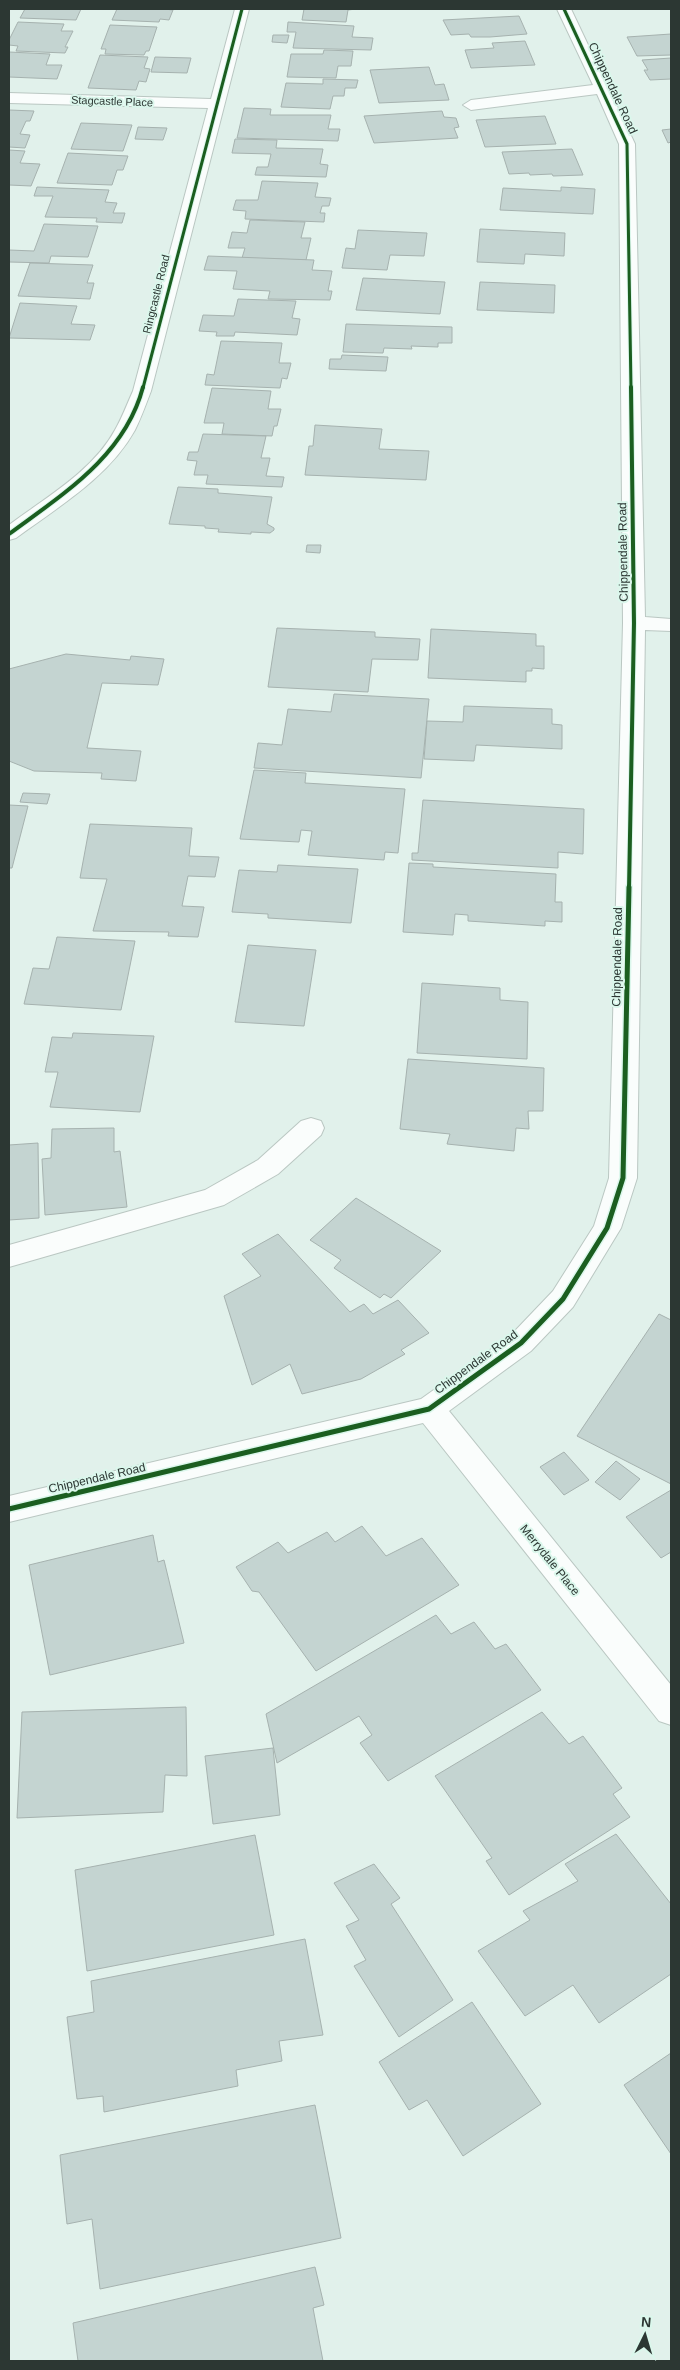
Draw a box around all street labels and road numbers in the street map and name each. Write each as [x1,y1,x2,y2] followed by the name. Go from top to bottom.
[586,40,640,136] street label: Chippendale Road
[71,94,153,108] street label: Stagcastle Place
[140,253,172,335] street label: Ringcastle Road
[615,502,631,602] street label: Chippendale Road
[609,907,625,1007] street label: Chippendale Road
[432,1327,520,1397] street label: Chippendale Road
[47,1460,147,1496] street label: Chippendale Road
[517,1522,583,1598] street label: Merrydale Place

